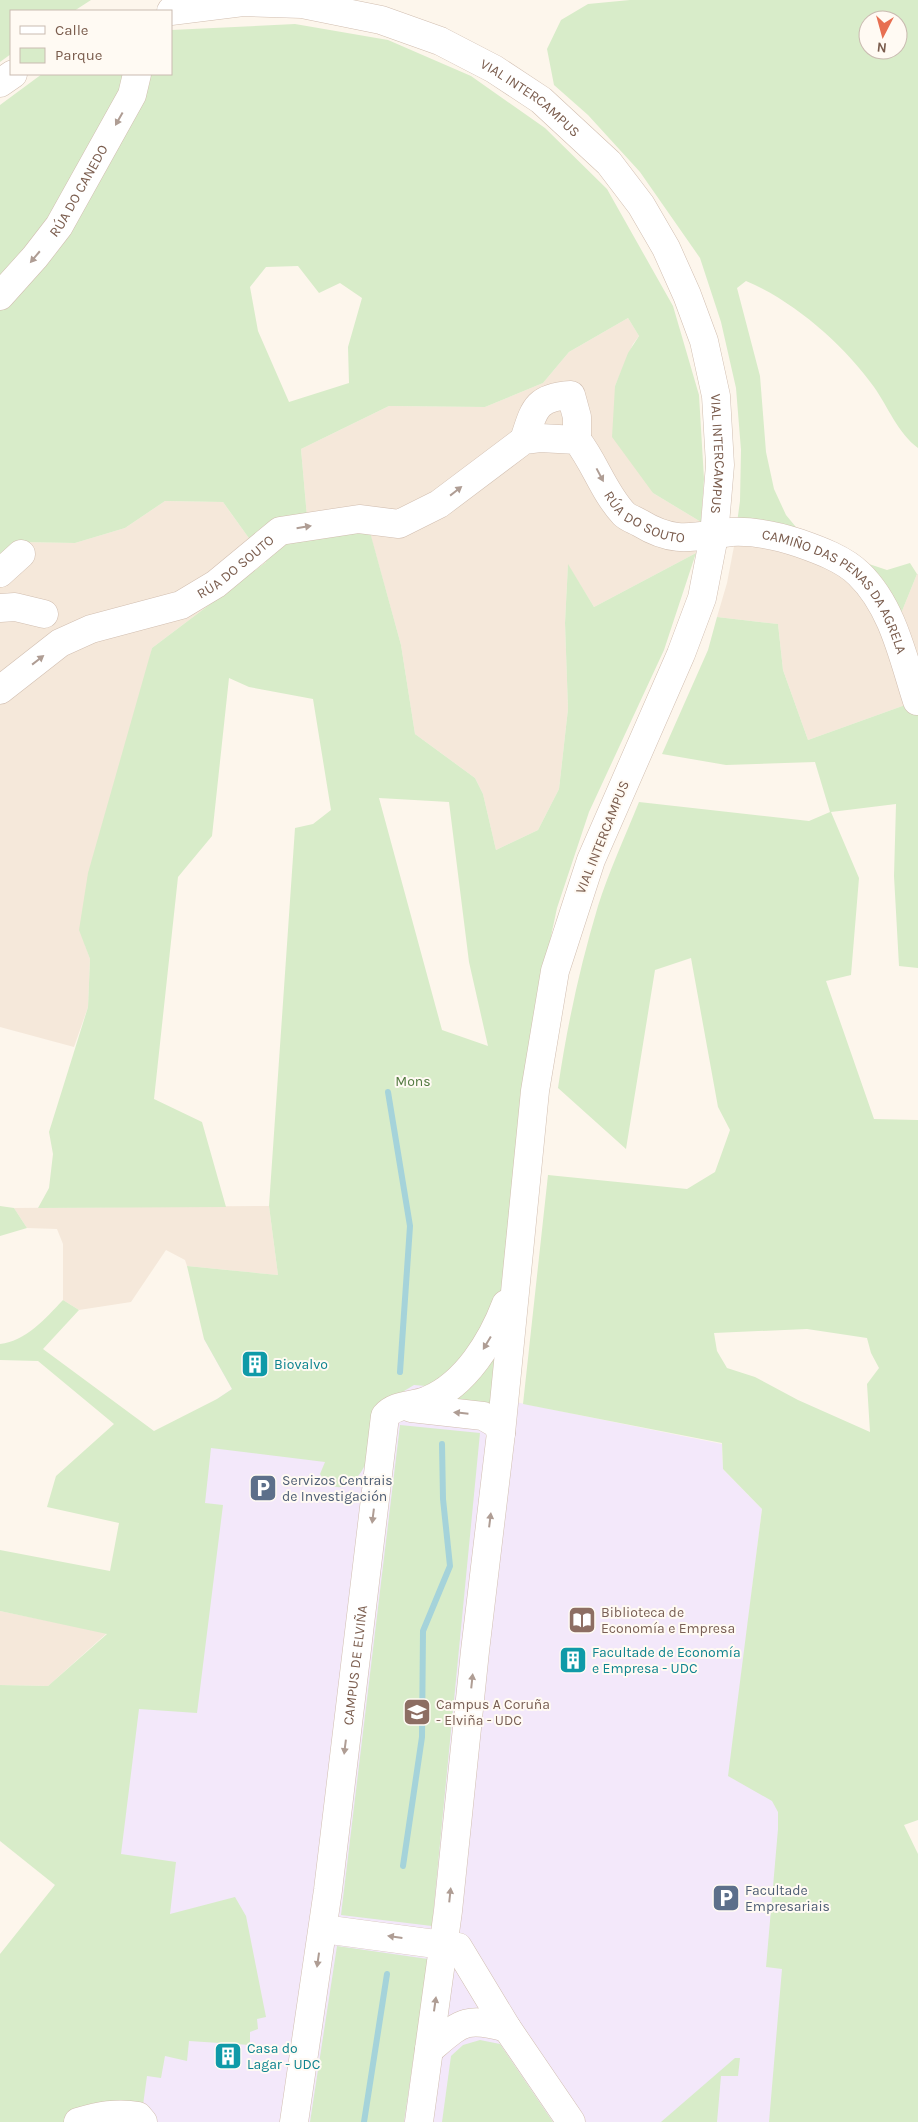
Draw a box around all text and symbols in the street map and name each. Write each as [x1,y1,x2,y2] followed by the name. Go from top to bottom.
[10,10,172,75] legend
[858,10,908,60] north arrow
[55,21,89,39] text: Calle
[876,38,888,56] text: N
[55,46,103,64] text: Parque
[477,55,583,141] street label: VIAL INTERCAMPUS
[115,112,124,125] one-way arrow
[46,142,112,240] street label: RÚA DO CANEDO
[29,250,40,263] one-way arrow
[707,393,728,515] street label: VIAL INTERCAMPUS
[596,468,604,482] one-way arrow
[449,486,463,496] one-way arrow
[600,488,685,546] street label: RÚA DO SOUTO
[296,523,312,531] one-way arrow
[761,526,910,656] street label: CAMIÑO DAS PENAS DA AGRELA
[194,532,278,602] street label: RÚA DO SOUTO
[31,655,45,665] one-way arrow
[572,778,633,896] street label: VIAL INTERCAMPUS
[395,1073,431,1090] park label: Mons
[482,1336,492,1349] one-way arrow
[240,1349,270,1379] building icon: Biovalvo
[274,1356,328,1373] place label: Biovalvo
[453,1409,469,1417] one-way arrow
[282,1472,393,1505] place label: Servizos Centrais de Investigación
[248,1473,278,1503] parking icon: Servizos Centrais de Investigación
[369,1509,377,1525] one-way arrow
[486,1512,494,1528] one-way arrow
[340,1604,371,1726] street label: CAMPUS DE ELVIÑA
[601,1604,735,1637] place label: Biblioteca de Economía e Empresa
[567,1605,597,1635] library icon: Biblioteca de Economía e Empresa
[592,1644,741,1677] place label: Facultade de Economía e Empresa - UDC
[558,1645,588,1675] building icon: Facultade de Economía e Empresa - UDC
[468,1673,476,1689] one-way arrow
[436,1696,550,1729] place label: Campus A Coruña - Elviña - UDC
[402,1697,432,1727] school or university icon: Campus A Coruña - Elviña - UDC
[341,1739,349,1755] one-way arrow
[745,1882,830,1915] place label: Facultade Empresariais
[711,1883,741,1913] parking icon: Facultade Empresariais
[446,1887,454,1903] one-way arrow
[387,1933,403,1941] one-way arrow
[314,1953,322,1969] one-way arrow
[432,1996,440,2012] one-way arrow
[247,2040,320,2073] place label: Casa do Lagar - UDC
[213,2041,243,2071] building icon: Casa do Lagar - UDC

